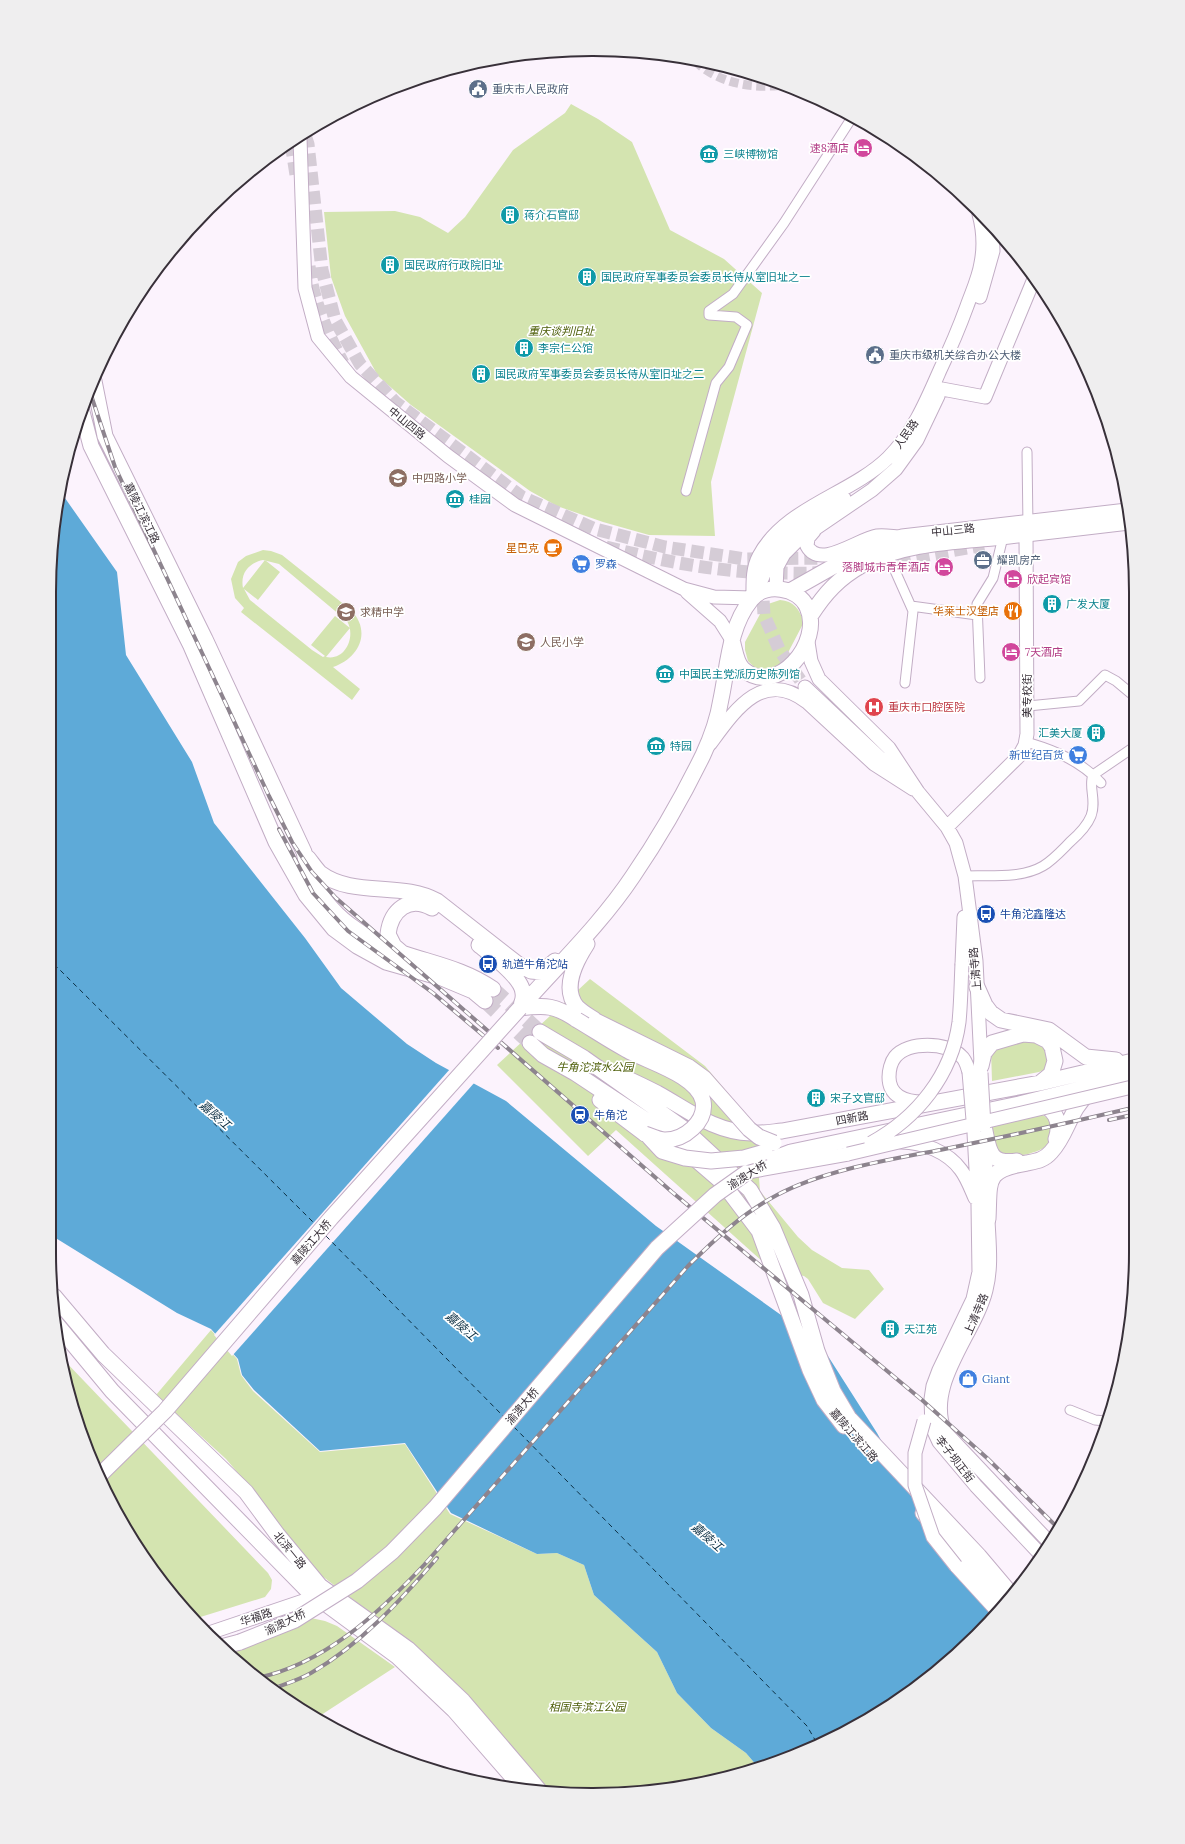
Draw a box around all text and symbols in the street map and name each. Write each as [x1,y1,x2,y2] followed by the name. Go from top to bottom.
[467,78,489,100] public building icon: 重庆市人民政府
[492,82,569,96] place label: 重庆市人民政府
[852,137,874,159] hotel icon: 速8酒店
[810,141,849,155] place label: 速8酒店
[698,143,720,165] museum icon: 三峡博物馆
[723,147,778,161] place label: 三峡博物馆
[499,204,521,226] building icon: 蒋介石官邸
[524,208,579,222] place label: 蒋介石官邸
[379,254,401,276] building icon: 国民政府行政院旧址
[404,258,503,272] place label: 国民政府行政院旧址
[576,266,598,288] building icon: 国民政府军事委员会委员长侍从室旧址之一
[601,270,810,284] place label: 国民政府军事委员会委员长侍从室旧址之一
[528,324,595,338] park label: 重庆谈判旧址
[513,337,535,359] building icon: 李宗仁公馆
[538,341,593,355] place label: 李宗仁公馆
[864,344,886,366] public building icon: 重庆市级机关综合办公大楼
[889,348,1021,362] place label: 重庆市级机关综合办公大楼
[470,363,492,385] building icon: 国民政府军事委员会委员长侍从室旧址之二
[495,367,704,381] place label: 国民政府军事委员会委员长侍从室旧址之二
[385,404,429,442] street label: 中山四路
[891,416,921,452] street label: 人民路
[387,467,409,489] school or university icon: 中四路小学
[412,471,467,485] place label: 中四路小学
[121,480,163,546] street label: 嘉陵江滨江路
[444,488,466,510] museum icon: 桂园
[469,492,491,506] place label: 桂园
[930,521,976,539] street label: 中山三路
[542,537,564,559] cafe icon: 星巴克
[506,541,539,555] place label: 星巴克
[972,549,994,571] office icon: 耀凯房产
[570,553,592,575] supermarket icon: 罗森
[997,553,1041,567] place label: 耀凯房产
[933,556,955,578] hotel icon: 落脚城市青年酒店
[595,557,617,571] place label: 罗森
[842,560,930,574] place label: 落脚城市青年酒店
[1002,568,1024,590] hotel icon: 欣起宾馆
[1027,572,1071,586] place label: 欣起宾馆
[1041,593,1063,615] building icon: 广发大厦
[1066,597,1110,611] place label: 广发大厦
[1002,600,1024,622] restaurant icon: 华莱士汉堡店
[335,601,357,623] school or university icon: 求精中学
[933,604,999,618] place label: 华莱士汉堡店
[360,605,404,619] place label: 求精中学
[515,631,537,653] school or university icon: 人民小学
[540,635,584,649] place label: 人民小学
[1000,641,1022,663] hotel icon: 7天酒店
[1025,645,1063,659] place label: 7天酒店
[654,663,676,685] museum icon: 中国民主党派历史陈列馆
[679,667,800,681] place label: 中国民主党派历史陈列馆
[1020,674,1034,718] street label: 美专校街
[863,696,885,718] hospital icon: 重庆市口腔医院
[888,700,965,714] place label: 重庆市口腔医院
[1085,722,1107,744] building icon: 汇美大厦
[1038,726,1082,740] place label: 汇美大厦
[645,735,667,757] museum icon: 特园
[670,739,692,753] place label: 特园
[1067,744,1089,766] supermarket icon: 新世纪百货
[1009,748,1064,762] place label: 新世纪百货
[975,903,997,925] bus stop icon: 牛角沱鑫隆达
[1000,907,1066,921] place label: 牛角沱鑫隆达
[966,946,984,992] street label: 上清寺路
[477,953,499,975] bus stop icon: 轨道牛角沱站
[502,957,568,971] place label: 轨道牛角沱站
[557,1060,635,1074] park label: 牛角沱滨水公园
[805,1087,827,1109] building icon: 宋子文官邸
[830,1091,885,1105] place label: 宋子文官邸
[197,1097,235,1133] water label: 嘉陵江
[569,1104,591,1126] station icon: 牛角沱
[594,1108,627,1122] place label: 牛角沱
[834,1108,870,1128] street label: 四新路
[725,1157,769,1193] street label: 渝澳大桥
[288,1217,334,1267] street label: 嘉陵江大桥
[961,1291,991,1337] street label: 上清寺路
[443,1308,481,1344] water label: 嘉陵江
[879,1318,901,1340] building icon: 天江苑
[904,1322,937,1336] place label: 天江苑
[957,1368,979,1390] shop icon: Giant
[982,1372,1011,1386] place label: Giant
[502,1385,542,1427] street label: 渝澳大桥
[827,1406,881,1464] street label: 嘉陵江滨江路
[933,1433,977,1485] street label: 李子坝正街
[689,1519,727,1555] water label: 嘉陵江
[271,1528,309,1572] street label: 北滨一路
[238,1605,274,1629] street label: 华福路
[262,1606,308,1638] street label: 渝澳大桥
[549,1700,627,1714] park label: 相国寺滨江公园

